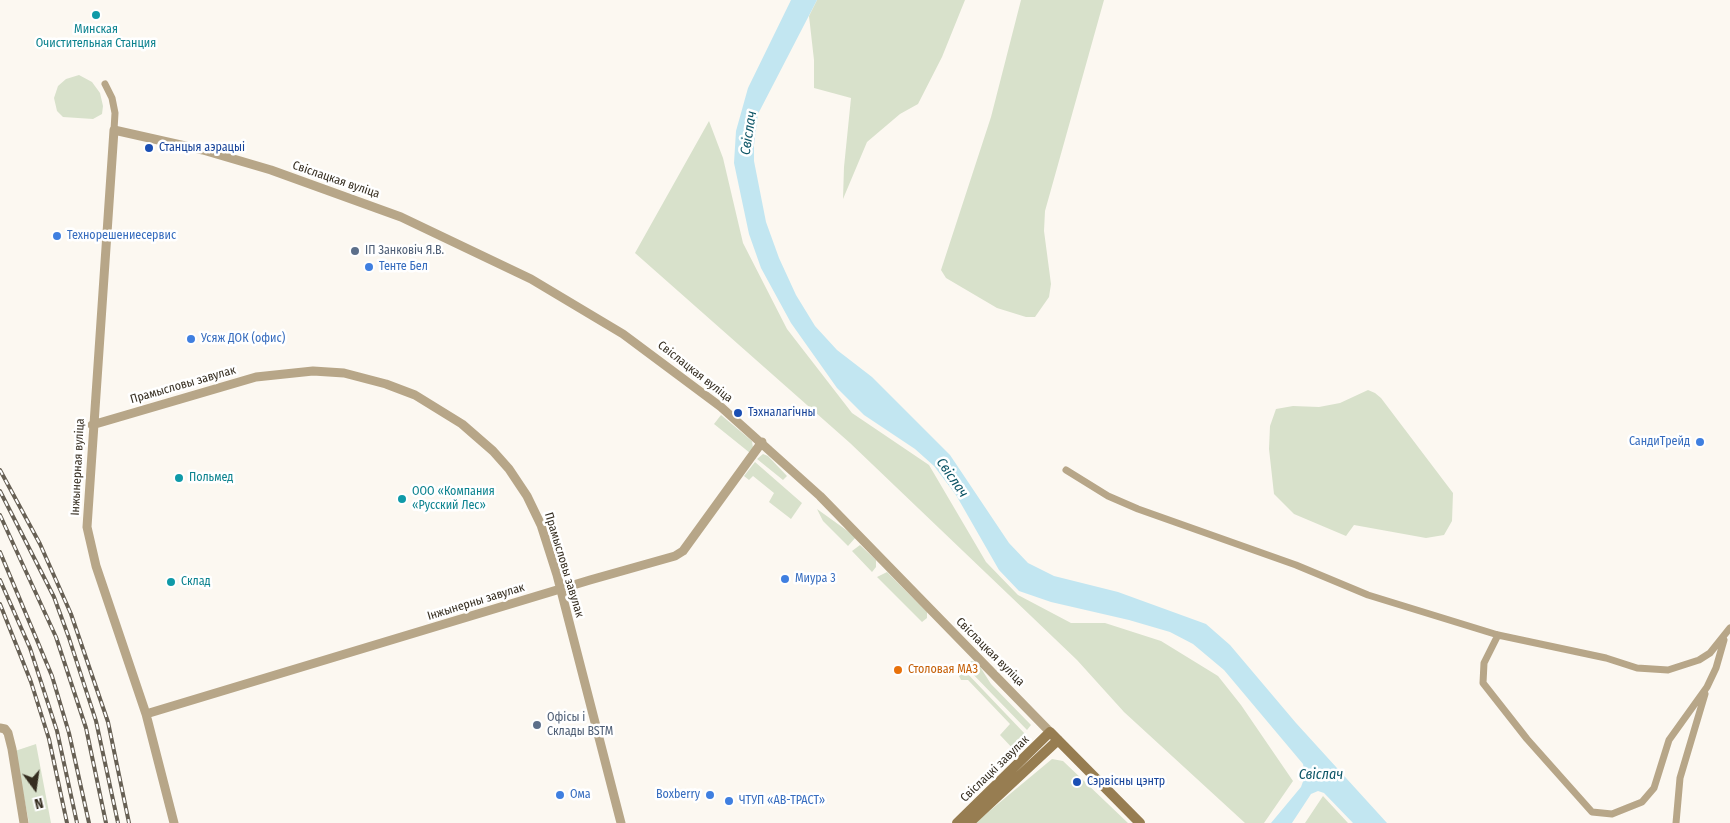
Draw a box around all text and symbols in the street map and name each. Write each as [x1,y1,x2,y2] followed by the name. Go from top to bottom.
[90,9,102,21] marker: Минская Очистительная Станция
[36,23,156,51] place label: Минская Очистительная Станция
[737,110,761,156] water label: Свіслач
[159,141,245,155] place label: Станцыя аэрацыі
[143,142,155,154] marker: Станцыя аэрацыі
[291,158,381,202] street label: Свіслацкая вуліца
[67,229,176,243] place label: Технорешениесервис
[51,230,63,242] marker: Технорешениесервис
[365,244,444,258] place label: ІП Занковіч Я.В.
[349,245,361,257] marker: ІП Занковіч Я.В.
[379,260,428,274] place label: Тенте Бел
[363,261,375,273] marker: Тенте Бел
[201,332,285,346] place label: Усяж ДОК (офис)
[185,333,197,345] marker: Усяж ДОК (офис)
[655,338,735,406] street label: Свіслацкая вуліца
[129,363,237,407] street label: Прамысловы завулак
[748,406,816,420] place label: Тэхналагічны
[732,407,744,419] marker: Тэхналагічны
[68,418,88,516] street label: Інжынерная вуліца
[1629,435,1690,449] place label: СандиТрейд
[1694,436,1706,448] marker: СандиТрейд
[932,455,972,501] water label: Свіслач
[189,471,233,485] place label: Польмед
[173,472,185,484] marker: Польмед
[412,485,495,513] place label: ООО «Компания «Русский Лес»
[396,493,408,505] marker: ООО «Компания «Русский Лес»
[541,511,587,619] street label: Прамысловы завулак
[795,572,836,586] place label: Миура 3
[779,573,791,585] marker: Миура 3
[181,575,211,589] place label: Склад
[165,576,177,588] marker: Склад
[426,580,526,624] street label: Інжынерны завулак
[953,615,1027,689] street label: Свіслацкая вуліца
[908,663,978,677] place label: Столовая МАЗ
[892,664,904,676] marker: Столовая МАЗ
[547,711,613,739] place label: Офісы і Склады BSTM
[531,719,543,731] marker: Офісы і Склады BSTM
[958,733,1032,805] street label: Свіслацкі завулак
[10,763,60,813] north arrow
[1299,767,1343,783] water label: Свіслач
[1087,775,1165,789] place label: Сэрвісны цэнтр
[1071,776,1083,788] marker: Сэрвісны цэнтр
[570,788,591,802] place label: Ома
[656,788,700,802] place label: Boxberry
[554,789,566,801] marker: Ома
[704,789,716,801] marker: Boxberry
[33,794,45,812] text: N
[739,794,825,808] place label: ЧТУП «АВ-ТРАСТ»
[723,795,735,807] marker: ЧТУП «АВ-ТРАСТ»

